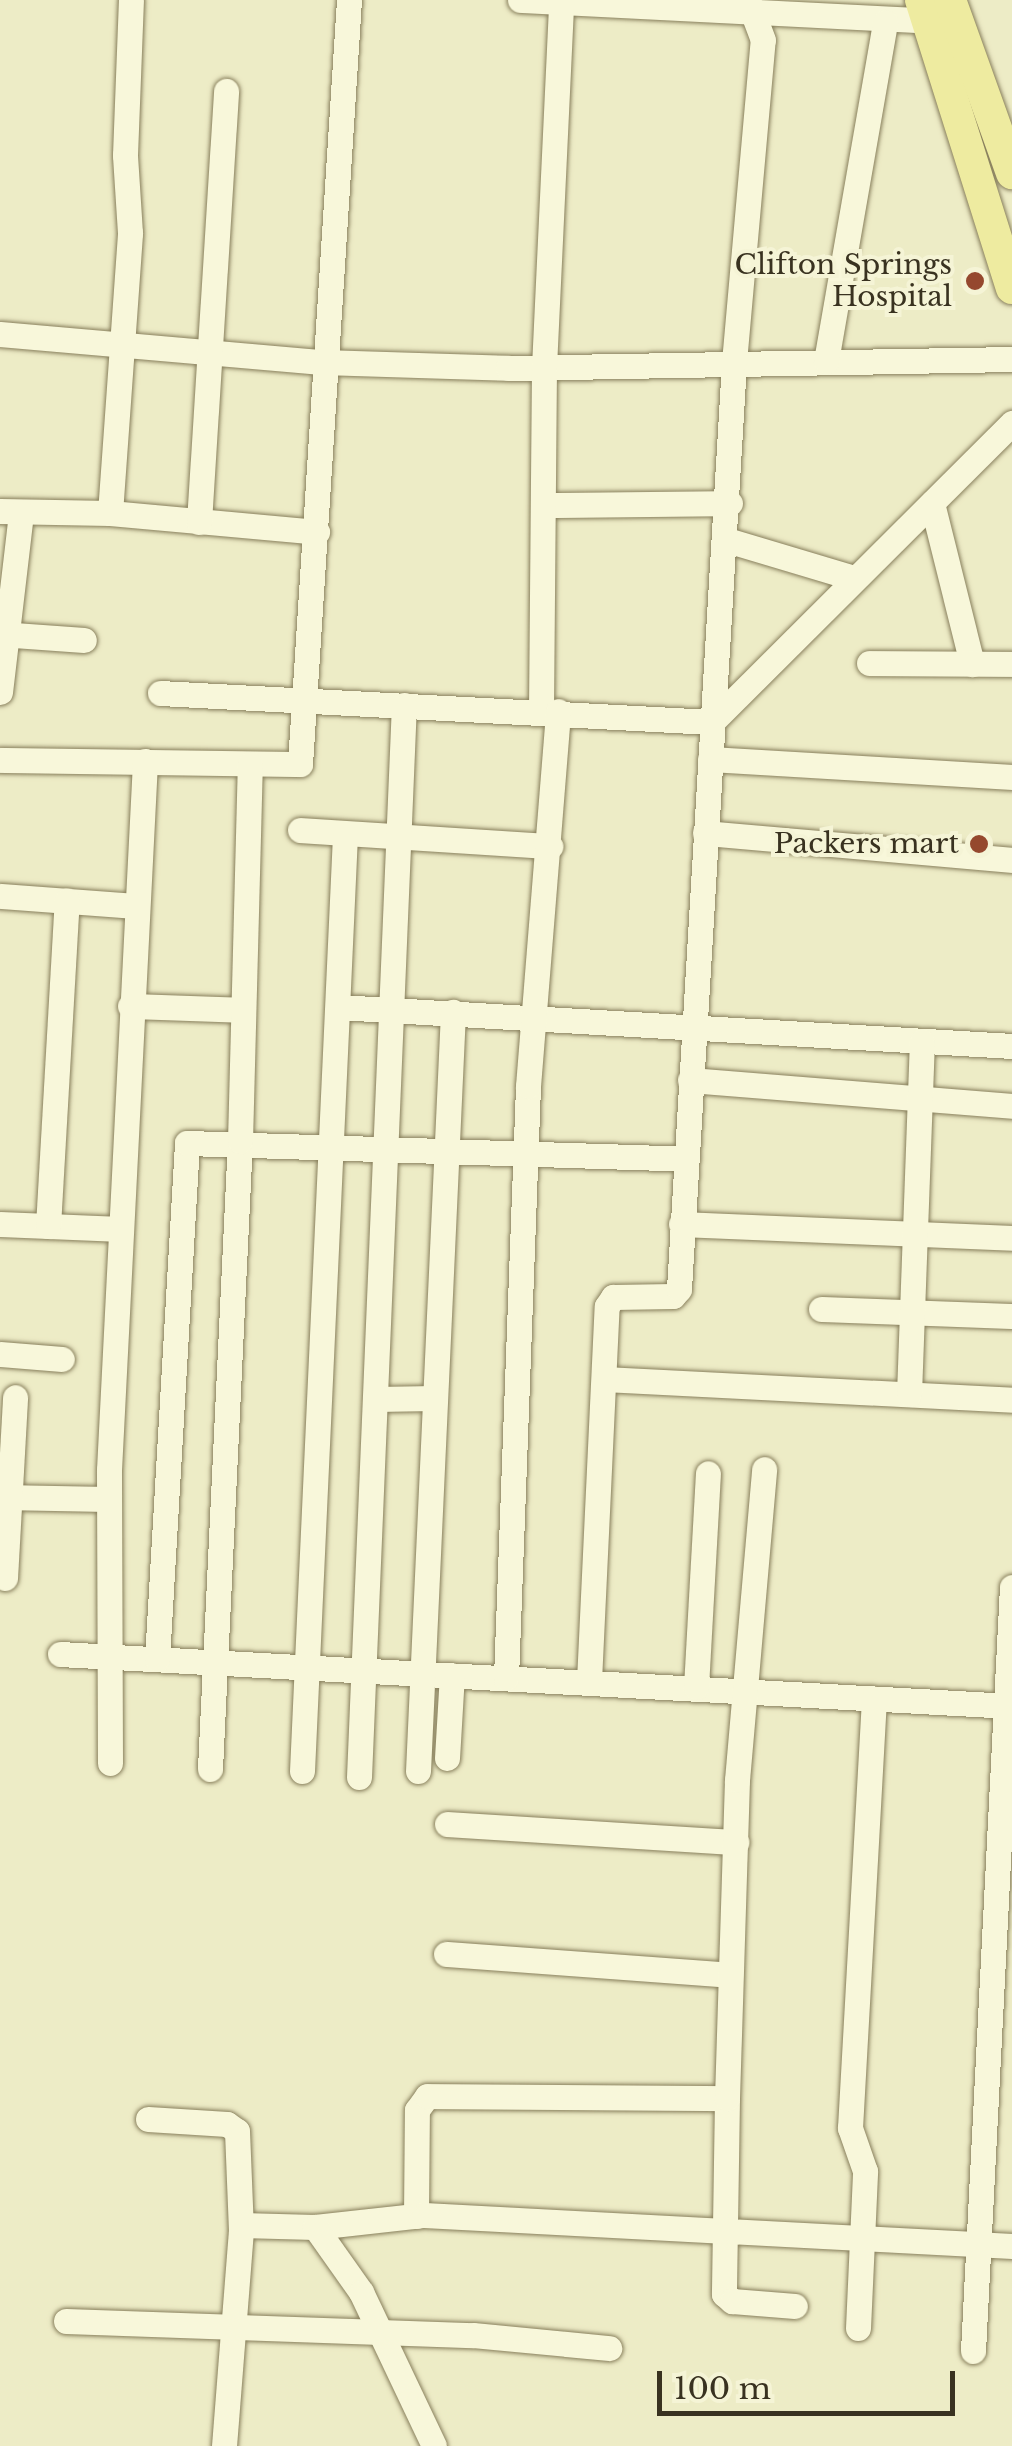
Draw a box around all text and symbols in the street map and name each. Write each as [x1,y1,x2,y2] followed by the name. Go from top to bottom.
[735,248,952,314] place label: Clifton Springs Hospital
[962,268,988,294] marker: Clifton Springs Hospital
[774,827,959,861] place label: Packers mart
[968,833,990,855] marker: Packers mart
[662,2351,960,2413] scale bar
[674,2370,771,2407] text: 100 m

